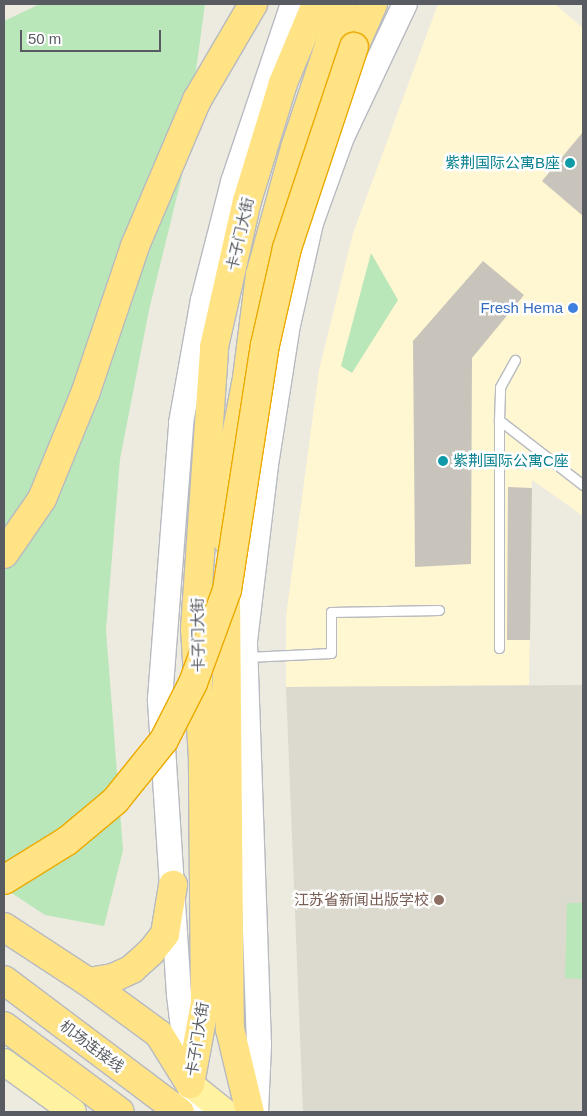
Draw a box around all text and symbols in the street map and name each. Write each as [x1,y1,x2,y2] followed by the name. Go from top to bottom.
[22,20,164,52] scale bar
[28,30,61,47] text: 50 m
[445,154,560,172] place label: 紫荆国际公寓B座
[564,157,576,169] marker: 紫荆国际公寓B座
[223,195,257,273] street label: 卡子门大街
[480,299,563,317] place label: Fresh Hema
[567,302,579,314] marker: Fresh Hema
[453,452,569,470] place label: 紫荆国际公寓C座
[437,455,449,467] marker: 紫荆国际公寓C座
[188,597,208,673] street label: 卡子门大街
[294,891,429,909] place label: 江苏省新闻出版学校
[433,894,445,906] marker: 江苏省新闻出版学校
[182,1001,212,1077] street label: 卡子门大街
[57,1016,127,1076] street label: 机场连接线

